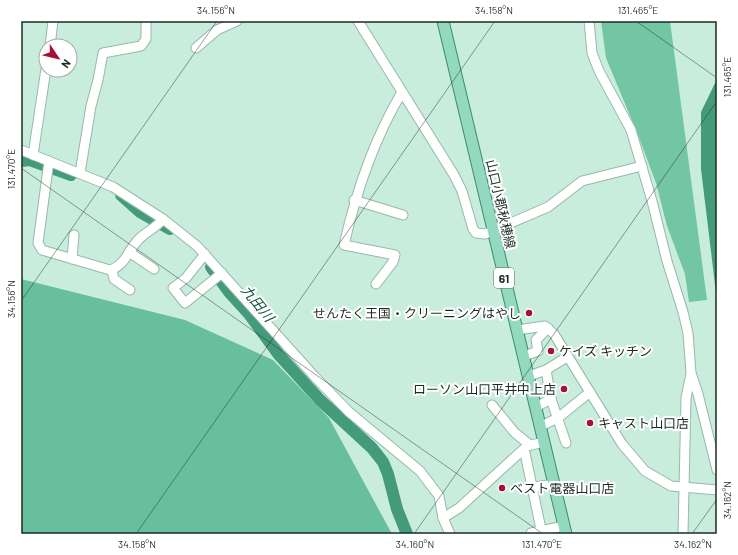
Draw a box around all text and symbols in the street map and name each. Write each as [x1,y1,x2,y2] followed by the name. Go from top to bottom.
[197,4,235,16] text: 34.156°N
[475,4,513,16] text: 34.158°N
[618,4,658,16] text: 131.465°E
[38,38,78,78] north arrow
[59,57,74,71] text: N
[721,57,733,97] text: 131.465°E
[5,149,17,189] text: 131.470°E
[483,158,519,250] street label: 山口小郡秋穂線
[494,268,514,288] road number: 61
[5,280,17,318] text: 34.156°N
[238,281,279,326] water label: 九田川
[313,305,521,321] place label: せんたく王国・クリーニングはやし
[524,308,534,318] marker: せんたく王国・クリーニングはやし
[559,343,652,359] place label: ケイズ キッチン
[546,346,556,356] marker: ケイズ キッチン
[413,381,556,397] place label: ローソン山口平井中上店
[559,384,569,394] marker: ローソン山口平井中上店
[598,415,689,431] place label: キャスト山口店
[585,418,595,428] marker: キャスト山口店
[510,480,614,496] place label: ベスト電器山口店
[721,481,733,519] text: 34.162°N
[497,483,507,493] marker: ベスト電器山口店
[118,538,156,550] text: 34.158°N
[396,538,434,550] text: 34.160°N
[522,538,562,550] text: 131.470°E
[674,538,712,550] text: 34.162°N

